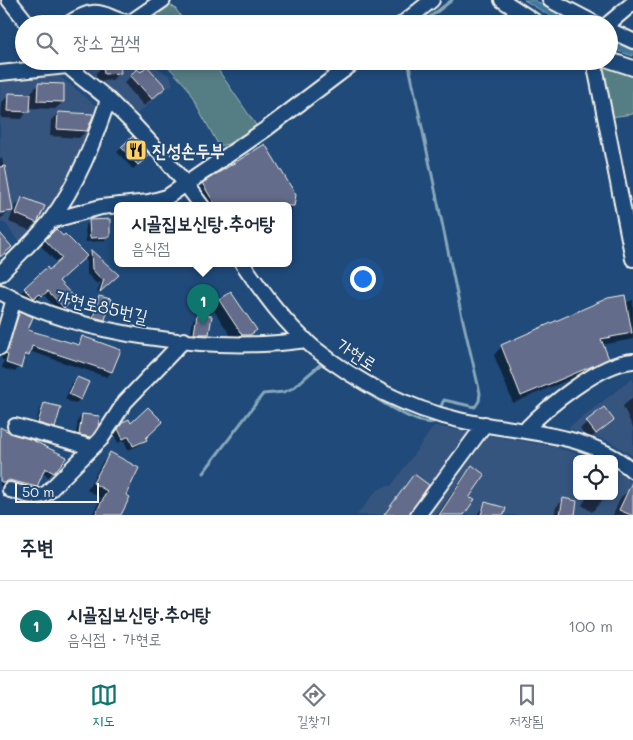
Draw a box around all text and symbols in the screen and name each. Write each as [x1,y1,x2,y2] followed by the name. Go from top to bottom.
[15,15,618,70] search box
[33,29,61,57] icon: search
[73,29,140,54] text: 장소 검색
[124,138,148,162] restaurant icon: 진성손두부
[152,138,224,162] place label: 진성손두부
[114,202,292,267] popup
[131,210,275,235] text: 시골집보신탕.추어탕
[131,237,170,258] text: 음식점
[350,266,376,292] your location
[54,284,151,328] street label: 가현로85번길
[187,284,219,325] pin: 1
[332,332,382,376] street label: 가현로
[573,455,618,500] map controls
[573,455,618,500] button: locate
[15,480,99,503] scale bar
[22,482,54,501] text: 50 m
[20,533,54,560] text: 주변
[67,601,210,626] text: 시골집보신탕.추어탕
[32,615,40,636] text: 1
[568,615,613,636] text: 100 m
[67,628,161,649] text: 음식점 · 가현로
[90,681,118,731] tab: 지도
[297,681,330,731] tab: 길찾기
[510,681,543,731] tab: 저장됨

